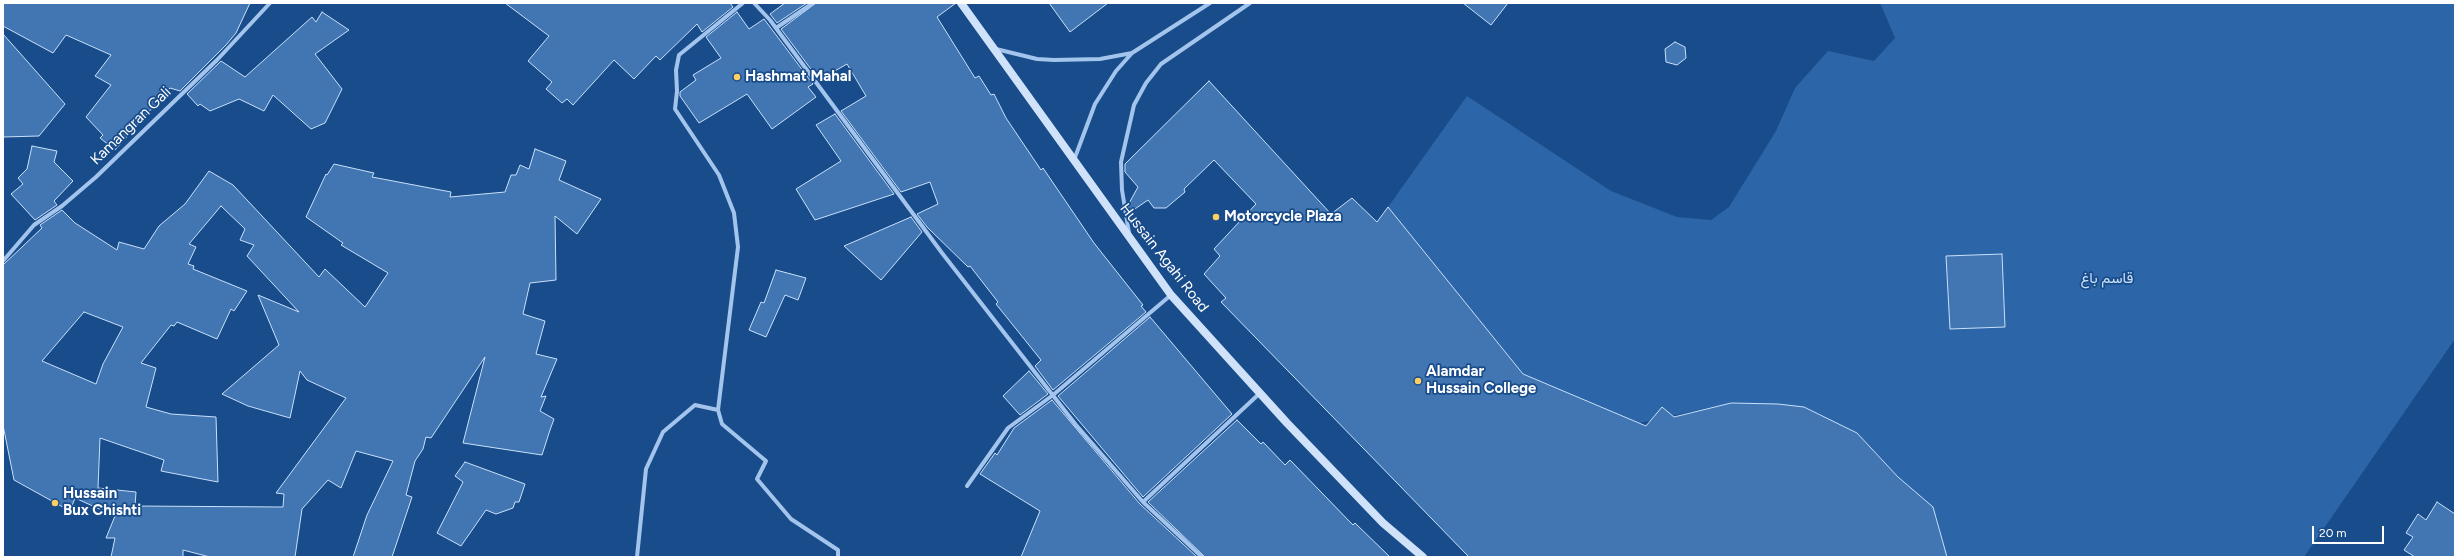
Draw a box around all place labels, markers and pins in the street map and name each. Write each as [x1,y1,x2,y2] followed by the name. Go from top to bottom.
[745,68,852,86] place label: Hashmat Mahal
[732,72,742,82] marker: Hashmat Mahal
[1224,208,1342,226] place label: Motorcycle Plaza
[1211,212,1221,222] marker: Motorcycle Plaza
[1426,363,1536,398] place label: Alamdar Hussain College
[1413,376,1423,386] marker: Alamdar Hussain College
[63,485,141,520] place label: Hussain Bux Chishti
[50,498,60,508] marker: Hussain Bux Chishti

